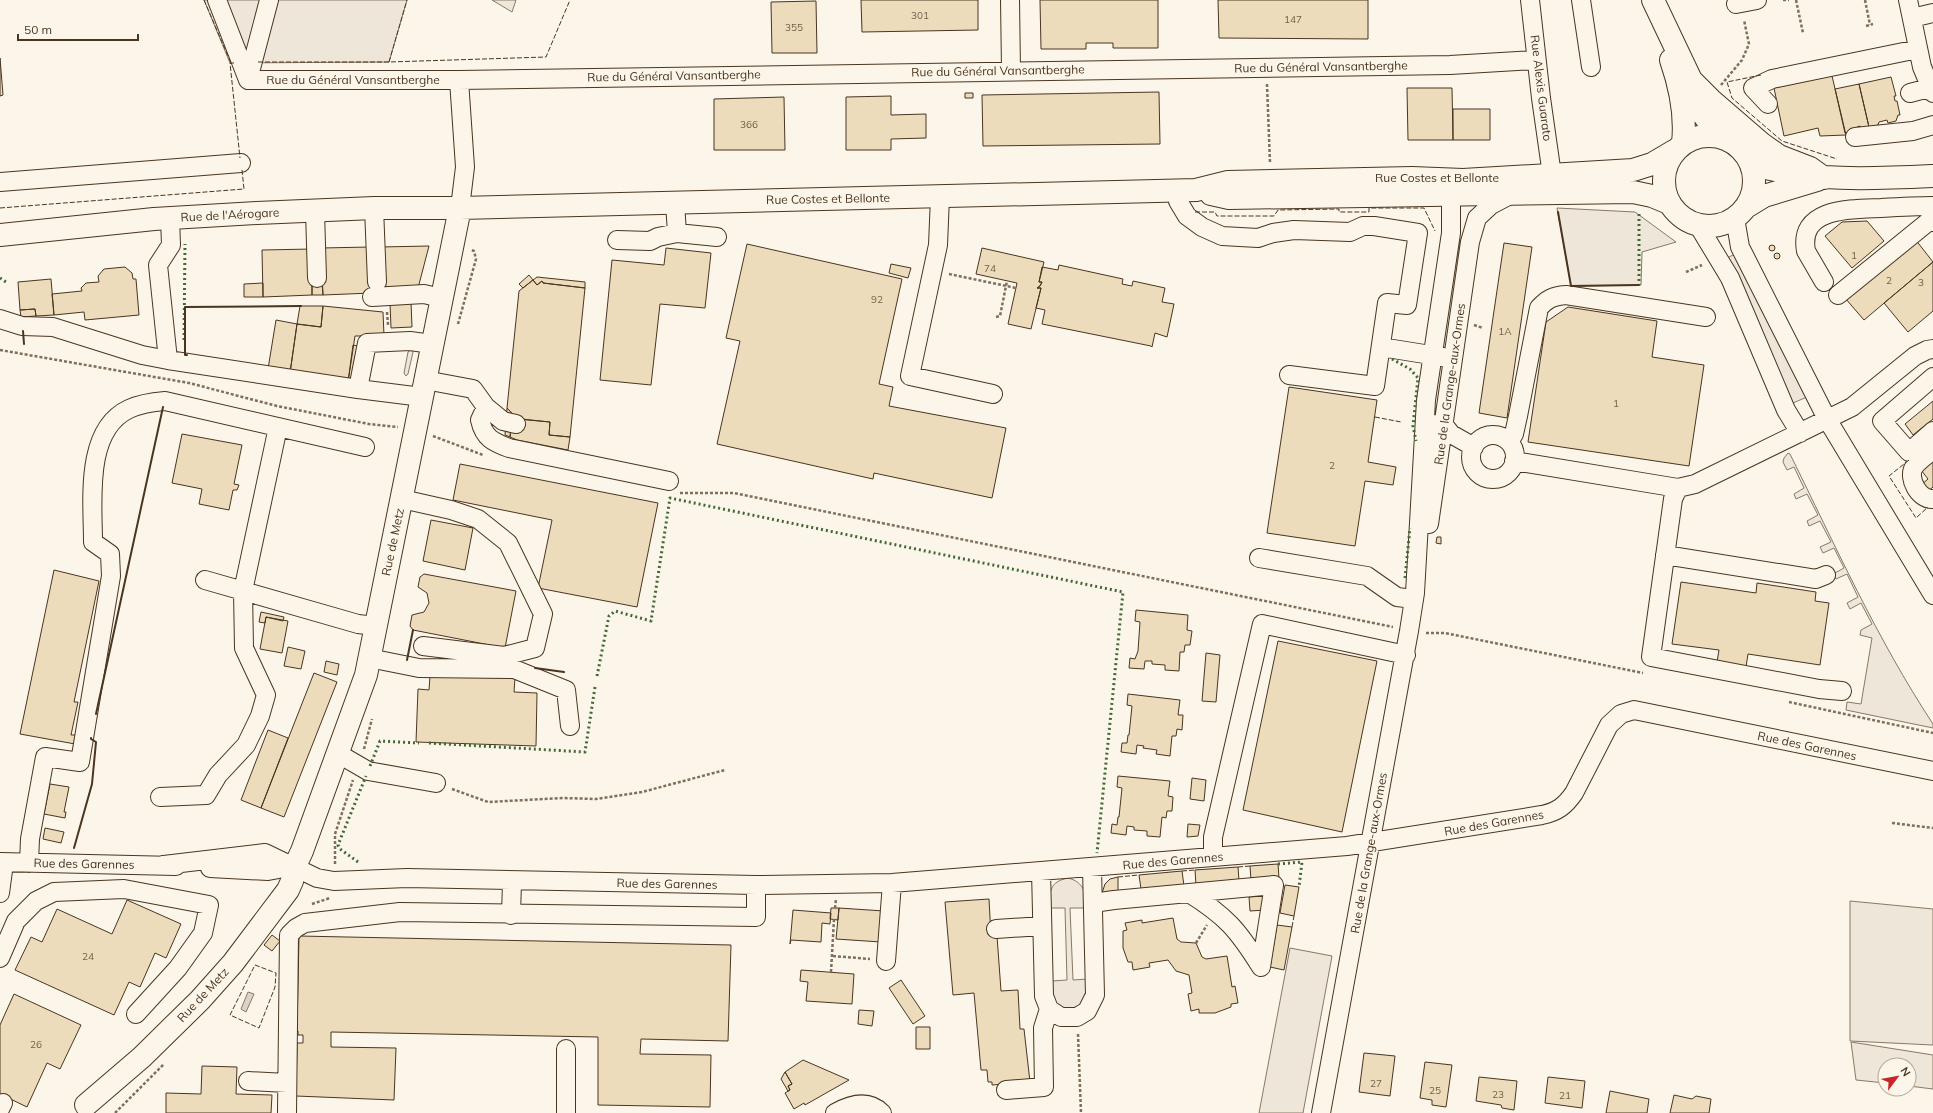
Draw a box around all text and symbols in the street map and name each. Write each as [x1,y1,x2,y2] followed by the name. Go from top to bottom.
[911,9,929,22] house number: 301
[1284,13,1302,26] house number: 147
[18,16,138,42] scale bar
[785,21,803,34] house number: 355
[24,22,52,37] text: 50 m
[1528,34,1555,142] street label: Rue Alexis Guarato
[1234,57,1408,76] street label: Rue du Général Vansantberghe
[911,61,1085,80] street label: Rue du Général Vansantberghe
[587,66,761,85] street label: Rue du Général Vansantberghe
[266,72,440,87] street label: Rue du Général Vansantberghe
[740,118,758,131] house number: 366
[1375,170,1499,185] street label: Rue Costes et Bellonte
[766,190,890,207] street label: Rue Costes et Bellonte
[180,204,280,225] street label: Rue de l'Aérogare
[1851,249,1857,262] house number: 1
[984,262,996,275] house number: 74
[1886,274,1892,287] house number: 2
[1918,276,1924,289] house number: 3
[871,293,883,306] house number: 92
[1431,302,1468,466] street label: Rue de la Grange-aux-Ormes
[1498,325,1512,338] house number: 1A
[1613,397,1619,410] house number: 1
[1329,459,1335,472] house number: 2
[378,507,407,577] street label: Rue de Metz
[1756,728,1858,763] street label: Rue des Garennes
[1347,771,1390,935] street label: Rue de la Grange-aux-Ormes
[1443,806,1545,839] street label: Rue des Garennes
[1122,849,1224,872] street label: Rue des Garennes
[33,855,135,872] street label: Rue des Garennes
[616,875,718,892] street label: Rue des Garennes
[82,950,94,963] house number: 24
[174,964,232,1025] street label: Rue de Metz
[30,1038,42,1051] house number: 26
[1877,1057,1917,1097] north arrow
[1897,1064,1914,1079] text: N
[1370,1077,1382,1090] house number: 27
[1429,1084,1441,1097] house number: 25
[1492,1088,1504,1101] house number: 23
[1559,1089,1571,1102] house number: 21

